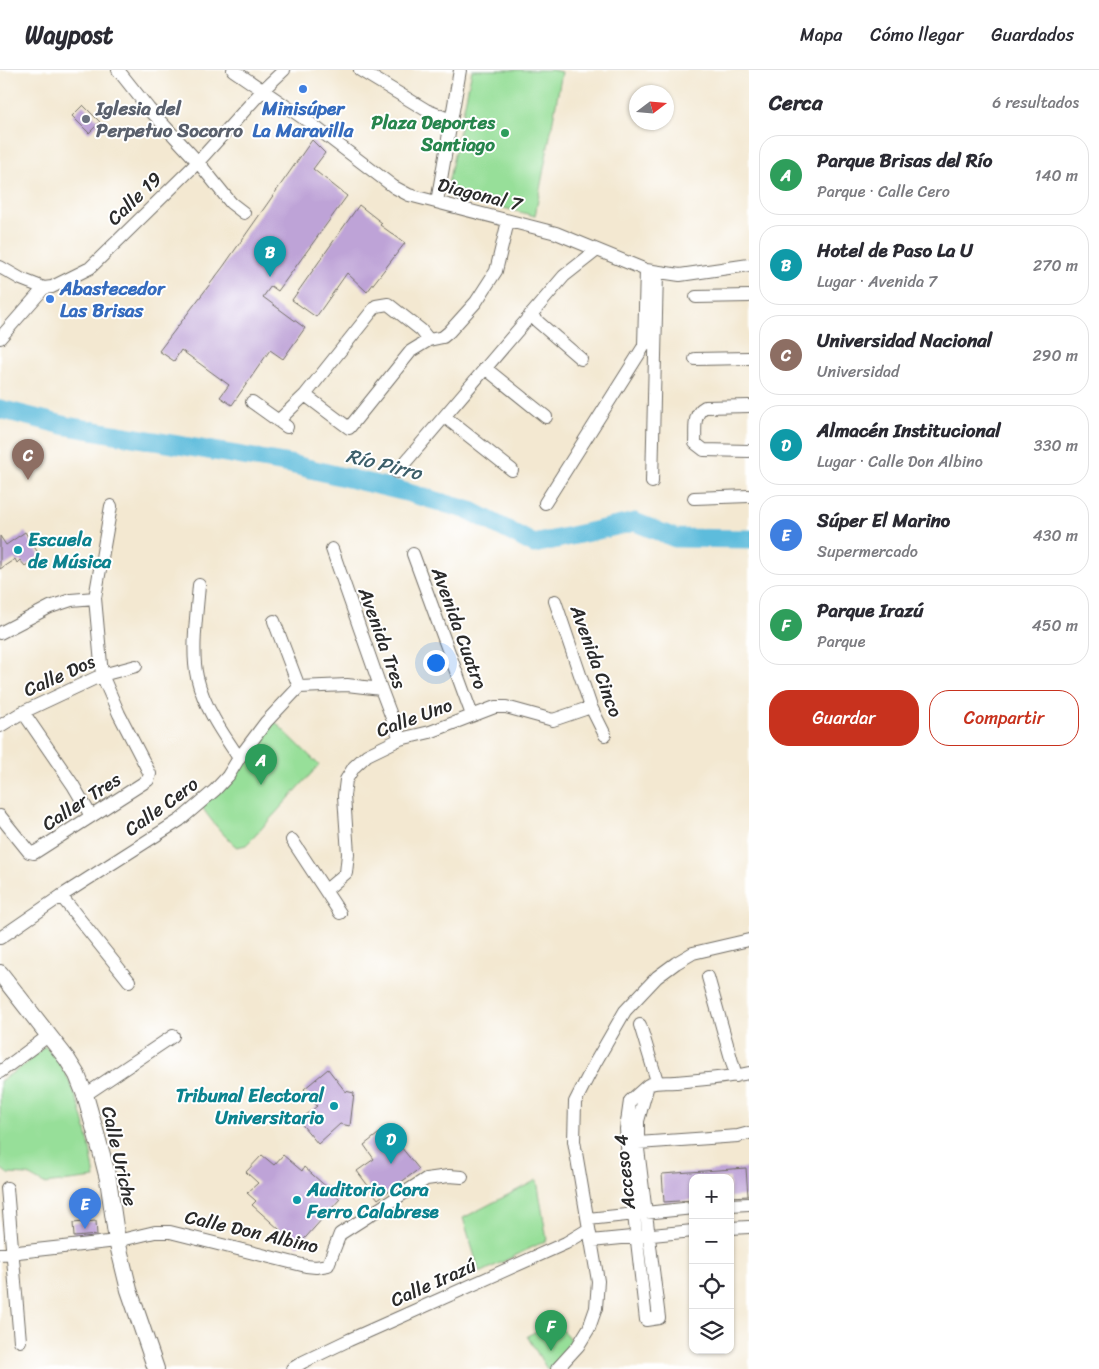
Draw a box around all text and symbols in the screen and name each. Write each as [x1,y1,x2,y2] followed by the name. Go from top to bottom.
[25,14,113,56] text: Waypost
[800,19,842,51] text: Mapa
[870,19,963,51] text: Cómo llegar
[991,19,1074,51] text: Guardados
[297,83,309,95] marker: Minisúper La Maravilla
[769,84,823,122] text: Cerca
[629,85,674,130] north arrow
[992,88,1079,117] text: 6 resultados
[95,92,243,147] place label: Iglesia del Perpetuo Socorro
[253,92,354,147] place label: Minisúper La Maravilla
[371,106,496,161] place label: Plaza Deportes Santiago
[80,113,92,125] marker: Iglesia del Perpetuo Socorro
[499,127,511,139] marker: Plaza Deportes Santiago
[817,144,992,177] text: Parque Brisas del Río
[781,161,791,190] text: A
[1035,161,1078,190] text: 140 m
[99,163,170,233] street label: Calle 19
[434,168,527,221] street label: Diagonal 7
[817,177,950,206] text: Parque · Calle Cero
[817,234,973,267] text: Hotel de Paso La U
[254,236,286,277] pin: B
[781,251,791,280] text: B
[1033,251,1078,280] text: 270 m
[817,267,937,296] text: Lugar · Avenida 7
[59,272,166,327] place label: Abastecedor Las Brisas
[44,293,56,305] marker: Abastecedor Las Brisas
[817,324,992,357] text: Universidad Nacional
[781,341,791,370] text: C
[1032,341,1078,370] text: 290 m
[817,357,900,386] text: Universidad
[817,414,1001,447] text: Almacén Institucional
[781,431,791,460] text: D
[1034,431,1078,460] text: 330 m
[342,438,426,491] water label: Río Pirro
[12,439,44,480] pin: C
[817,447,983,476] text: Lugar · Calle Don Albino
[817,504,950,537] text: Súper El Marino
[782,521,790,550] text: E
[1033,521,1078,550] text: 430 m
[28,523,112,578] place label: Escuela de Música
[817,537,918,566] text: Supermercado
[12,544,24,556] marker: Escuela de Música
[422,561,497,694] street label: Avenida Cuatro
[349,582,416,694] street label: Avenida Tres
[817,594,923,627] text: Parque Irazú
[561,599,632,722] street label: Avenida Cinco
[782,611,790,640] text: F
[1032,611,1078,640] text: 450 m
[817,627,865,656] text: Parque
[18,645,101,706] street label: Calle Dos
[423,650,449,676] your location
[371,688,457,747] street label: Calle Uno
[769,690,919,746] button: Guardar
[929,690,1079,746] button: Compartir
[245,744,277,785] pin: A
[35,763,128,840] street label: Caller Tres
[117,768,206,845] street label: Calle Cero
[176,1079,325,1134] place label: Tribunal Electoral Universitario
[328,1100,340,1112] marker: Tribunal Electoral Universitario
[92,1103,147,1210] street label: Calle Uriche
[375,1123,407,1164] pin: D
[604,1133,645,1212] street label: Acceso 4
[306,1173,439,1228] place label: Auditorio Cora Ferro Calabrese
[689,1174,734,1354] map controls
[689,1174,734,1219] button: +
[69,1188,101,1229] pin: E
[291,1194,303,1206] marker: Auditorio Cora Ferro Calabrese
[182,1200,322,1263] street label: Calle Don Albino
[689,1219,734,1264] button: −
[385,1249,482,1316] street label: Calle Irazú
[689,1264,734,1309] button: locate
[689,1309,734,1354] button: layers
[535,1310,567,1351] pin: F

